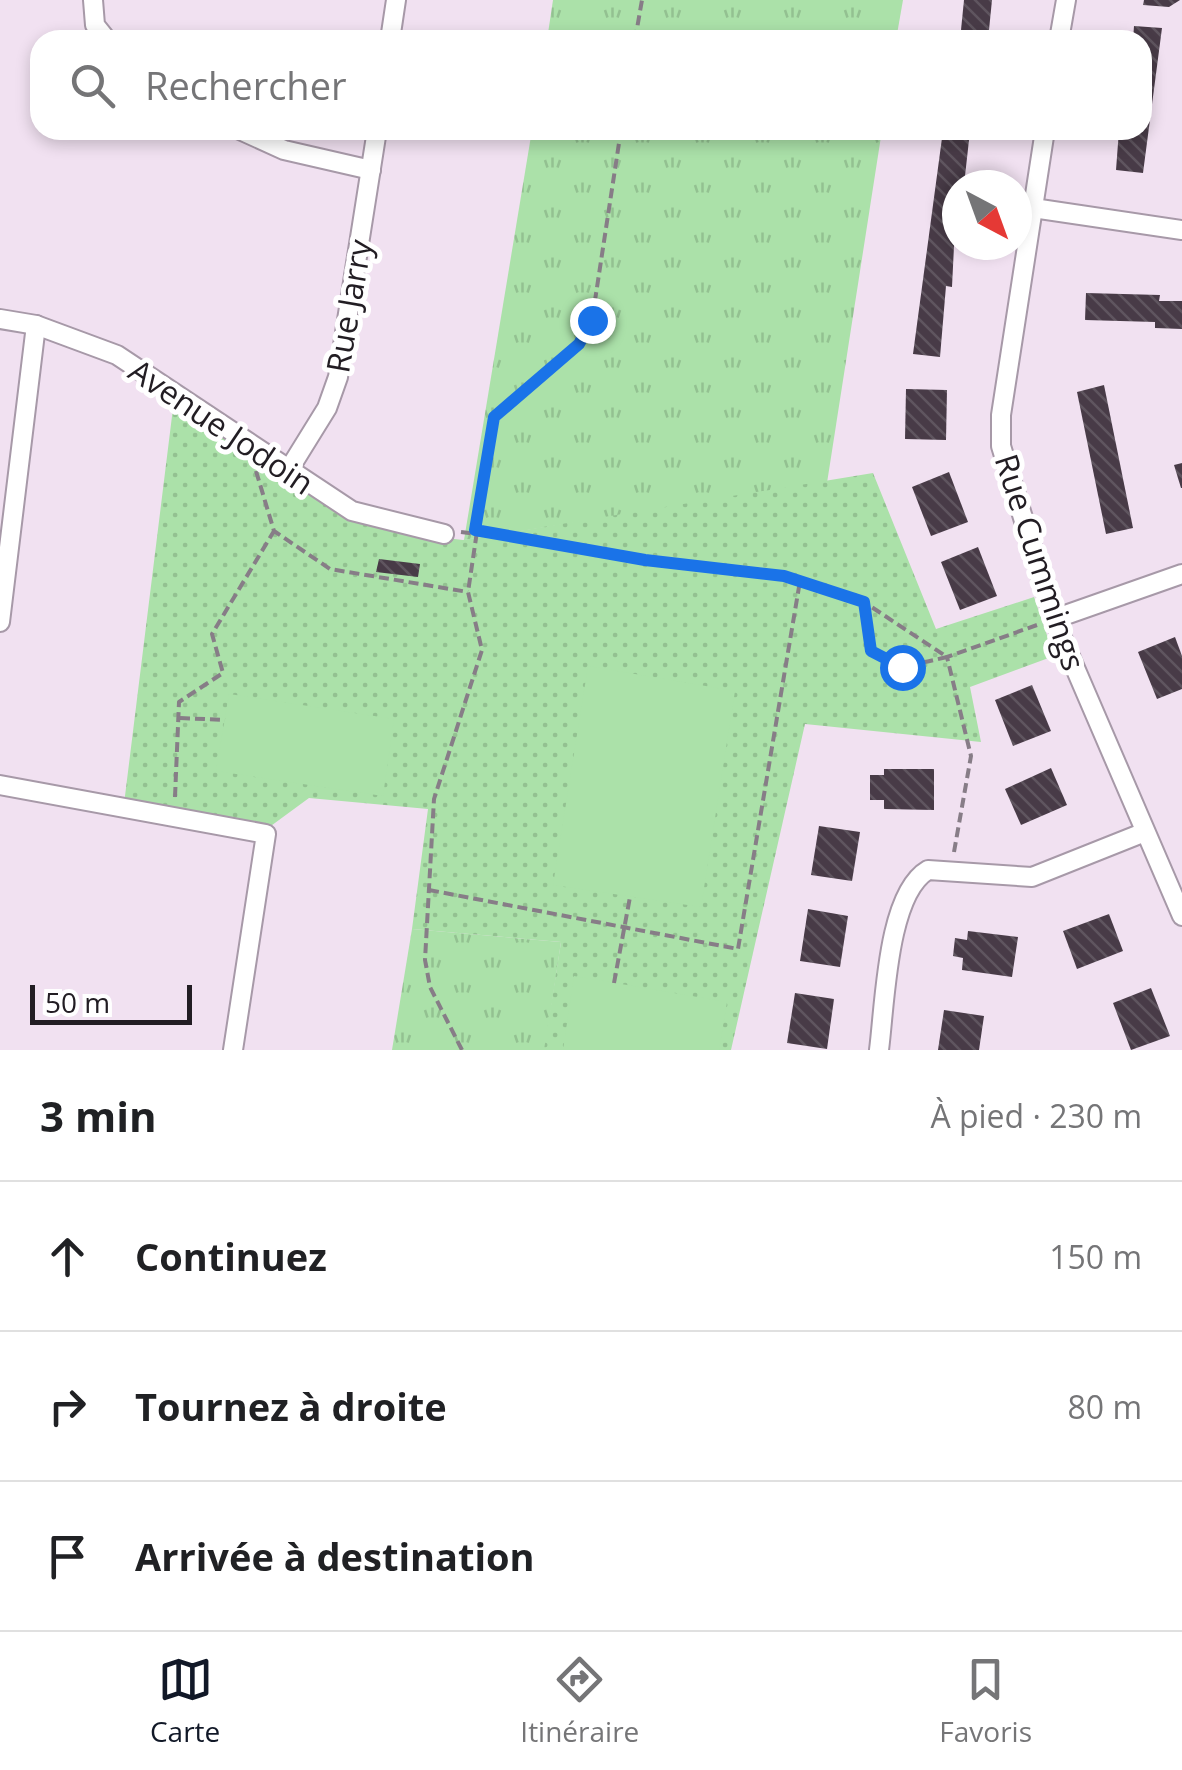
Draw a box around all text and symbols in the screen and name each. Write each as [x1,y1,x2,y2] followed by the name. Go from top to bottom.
[30,30,1152,140] search box
[65,58,120,113] icon: search
[145,59,347,111] text: Rechercher
[942,170,1032,260] north arrow
[315,235,381,376] street label: Rue Jarry
[570,298,616,344] route end
[121,348,323,504] street label: Avenue Jodoin
[986,448,1096,676] street label: Rue Cummings
[880,645,926,691] route start
[30,980,192,1024] scale bar
[45,983,110,1021] text: 50 m
[40,1087,157,1144] text: 3 min
[930,1094,1142,1137] text: À pied · 230 m
[40,1229,95,1284] icon: ahead
[135,1230,327,1282] text: Continuez
[1049,1235,1142,1278] text: 150 m
[40,1379,95,1434] icon: right
[135,1380,447,1432] text: Tournez à droite
[1067,1385,1142,1428] text: 80 m
[40,1529,95,1584] icon: arrive
[135,1530,535,1582] text: Arrivée à destination
[150,1652,220,1750] tab: Carte
[520,1652,639,1750] tab: Itinéraire
[939,1652,1032,1750] tab: Favoris

